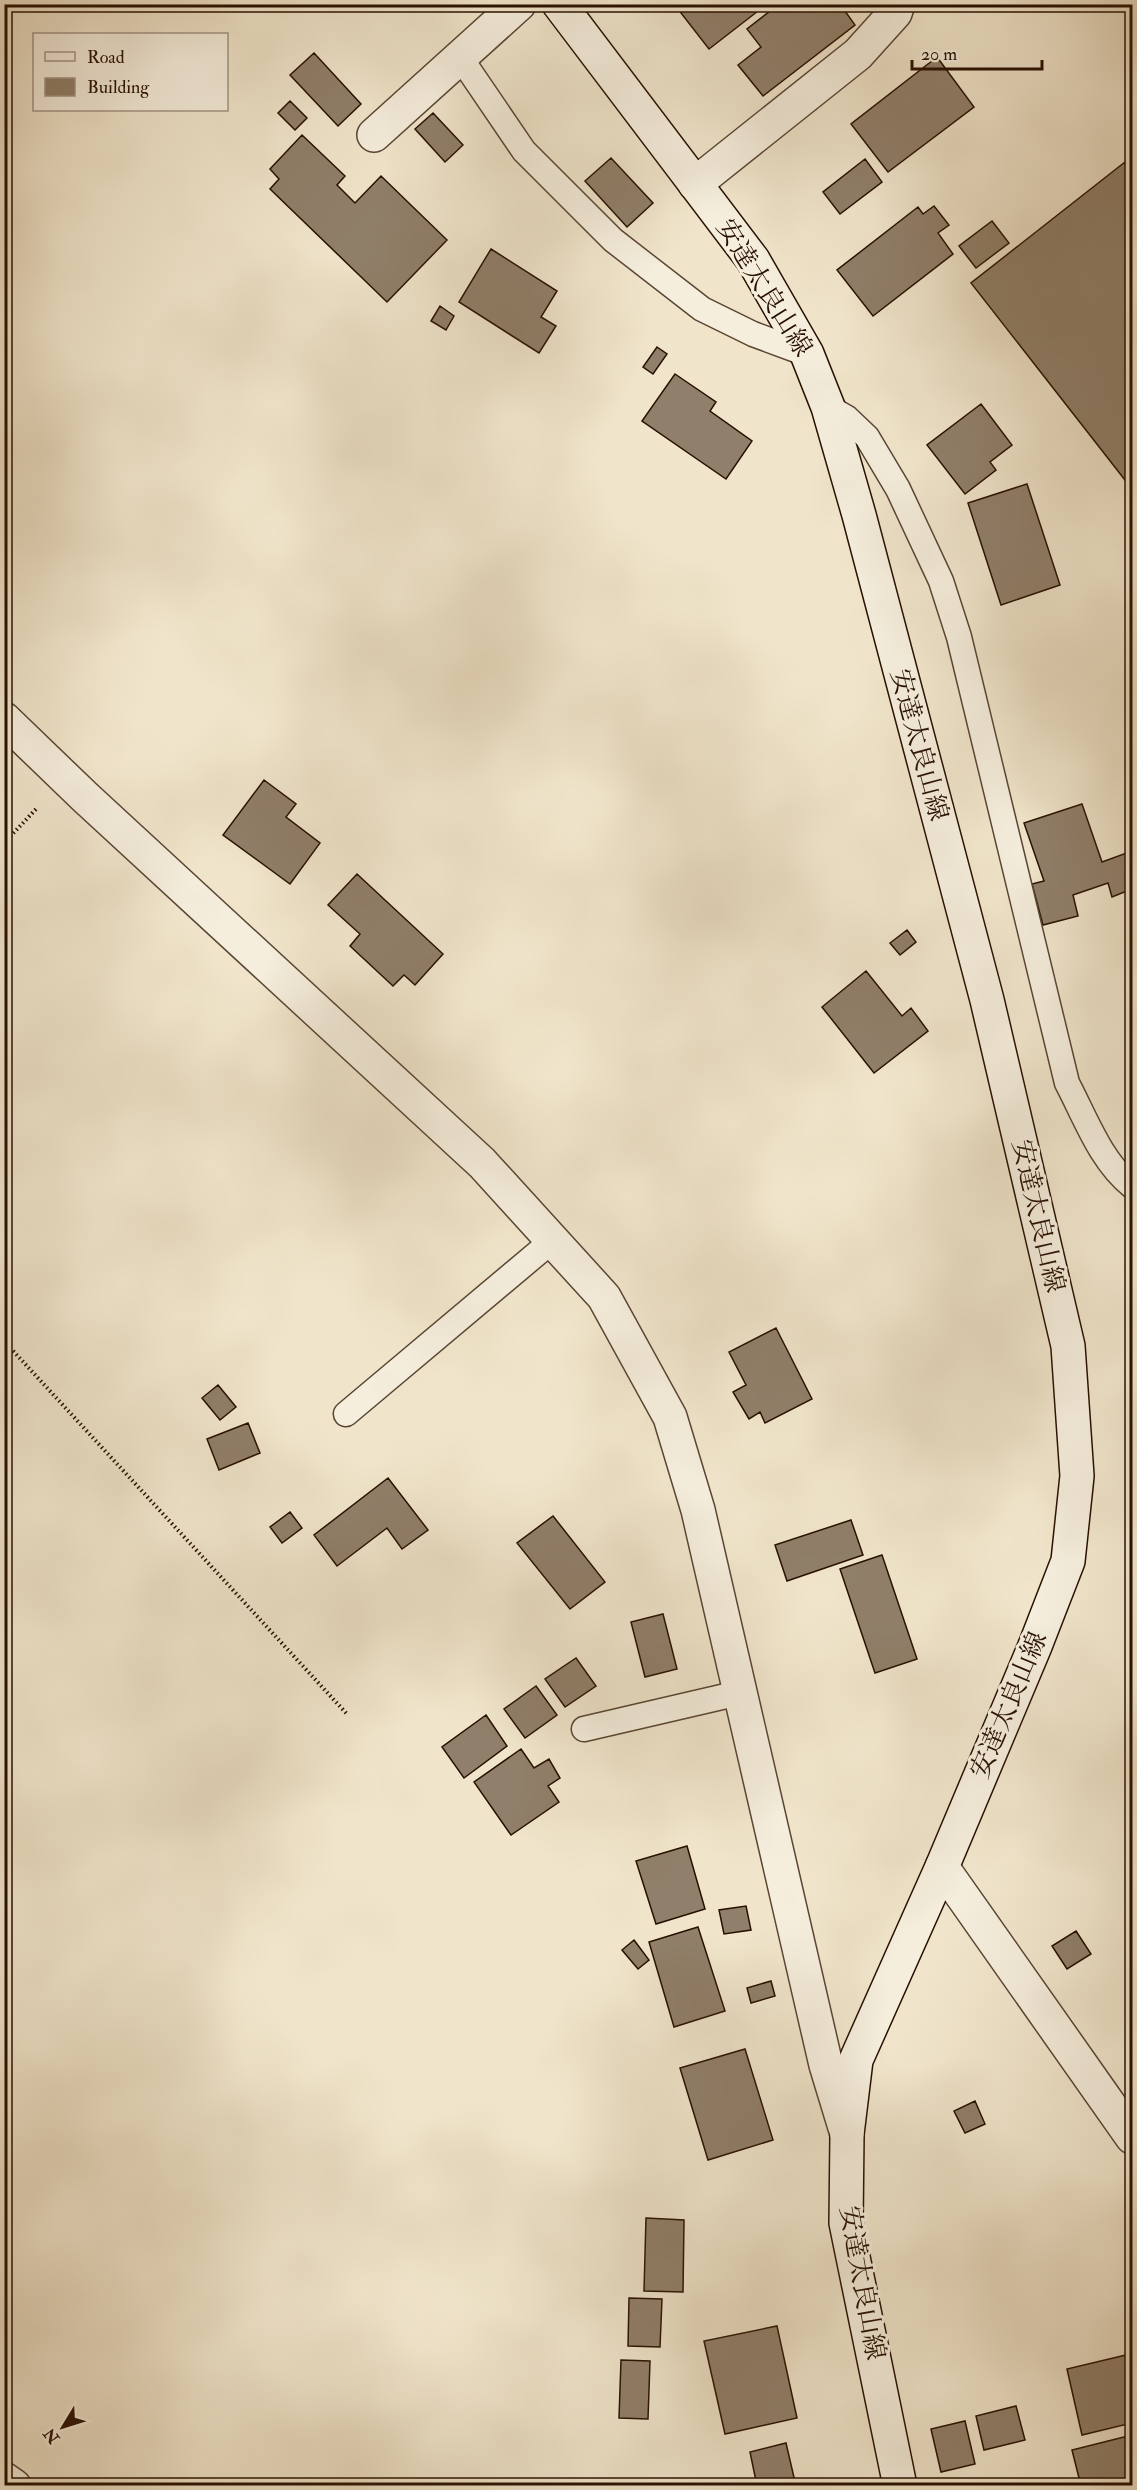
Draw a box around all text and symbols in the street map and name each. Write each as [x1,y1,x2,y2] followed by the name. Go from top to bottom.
[33,33,228,111] legend
[912,33,1042,71] scale bar
[921,43,957,66] text: 20 m
[87,46,125,69] text: Road
[87,76,150,99] text: Building
[709,213,819,363] street label: 安達太良山線
[883,666,955,824] street label: 安達太良山線
[1005,1136,1071,1296] street label: 安達太良山線
[964,1627,1054,1783] street label: 安達太良山線
[833,2203,891,2363] street label: 安達太良山線
[33,2397,93,2457] north arrow
[39,2423,65,2448] text: N

